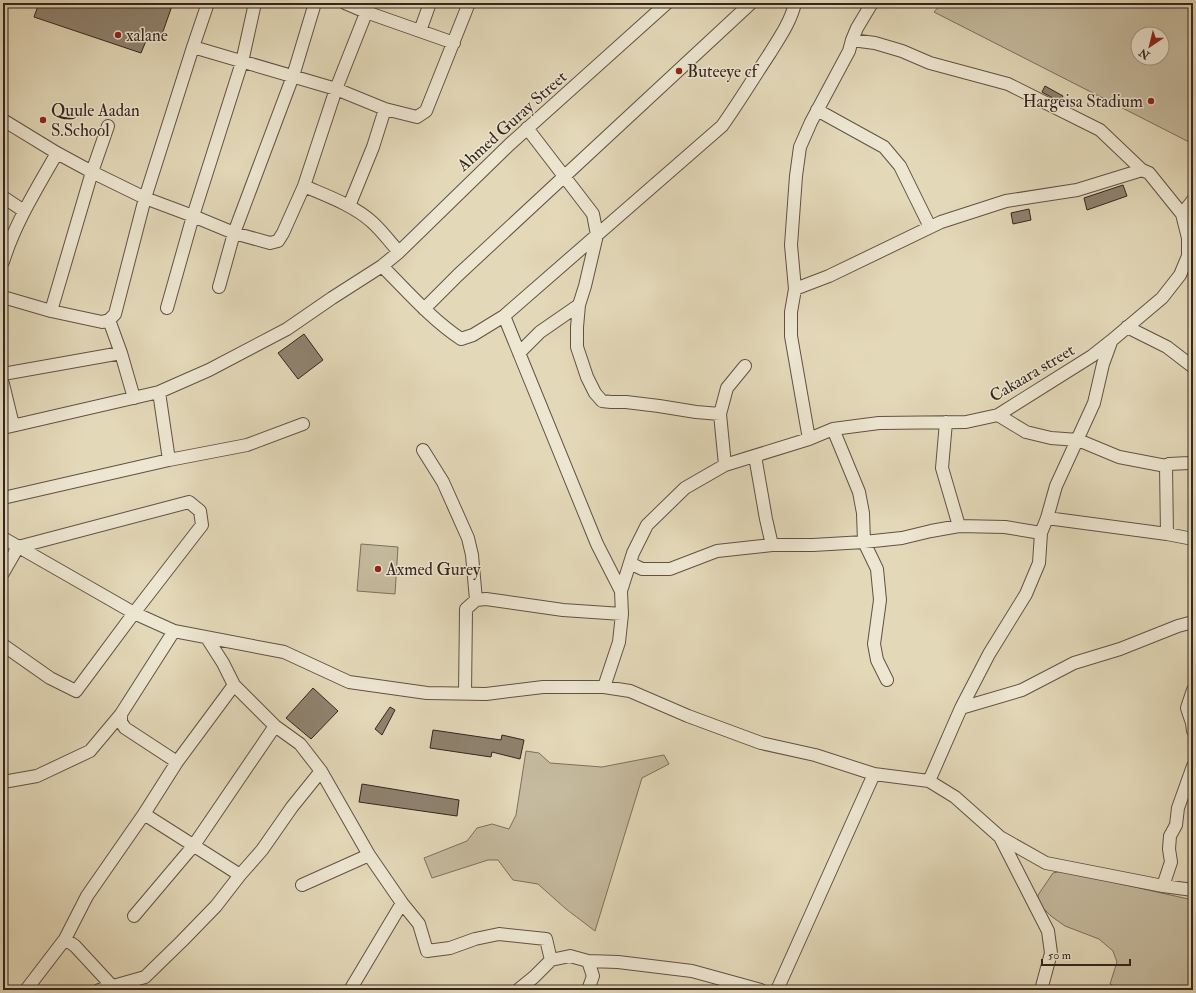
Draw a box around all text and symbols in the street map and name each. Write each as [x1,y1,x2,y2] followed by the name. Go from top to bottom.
[126,25,168,46] place label: xalane
[1130,26,1170,66] north arrow
[113,30,123,40] marker: xalane
[1136,45,1153,63] text: N
[687,61,760,83] place label: Buteeye cf
[452,66,572,177] street label: Ahmed Guray Street
[674,66,684,76] marker: Buteeye cf
[1023,91,1143,112] place label: Hargeisa Stadium
[1146,96,1156,106] marker: Hargeisa Stadium
[51,100,140,141] place label: Quule Aadan S.School
[38,115,48,125] marker: Quule Aadan S.School
[986,339,1079,407] street label: Cakaara street
[385,559,481,581] place label: Axmed Gurey
[373,564,383,574] marker: Axmed Gurey
[1042,941,1130,967] scale bar
[1048,948,1072,963] text: 50 m

